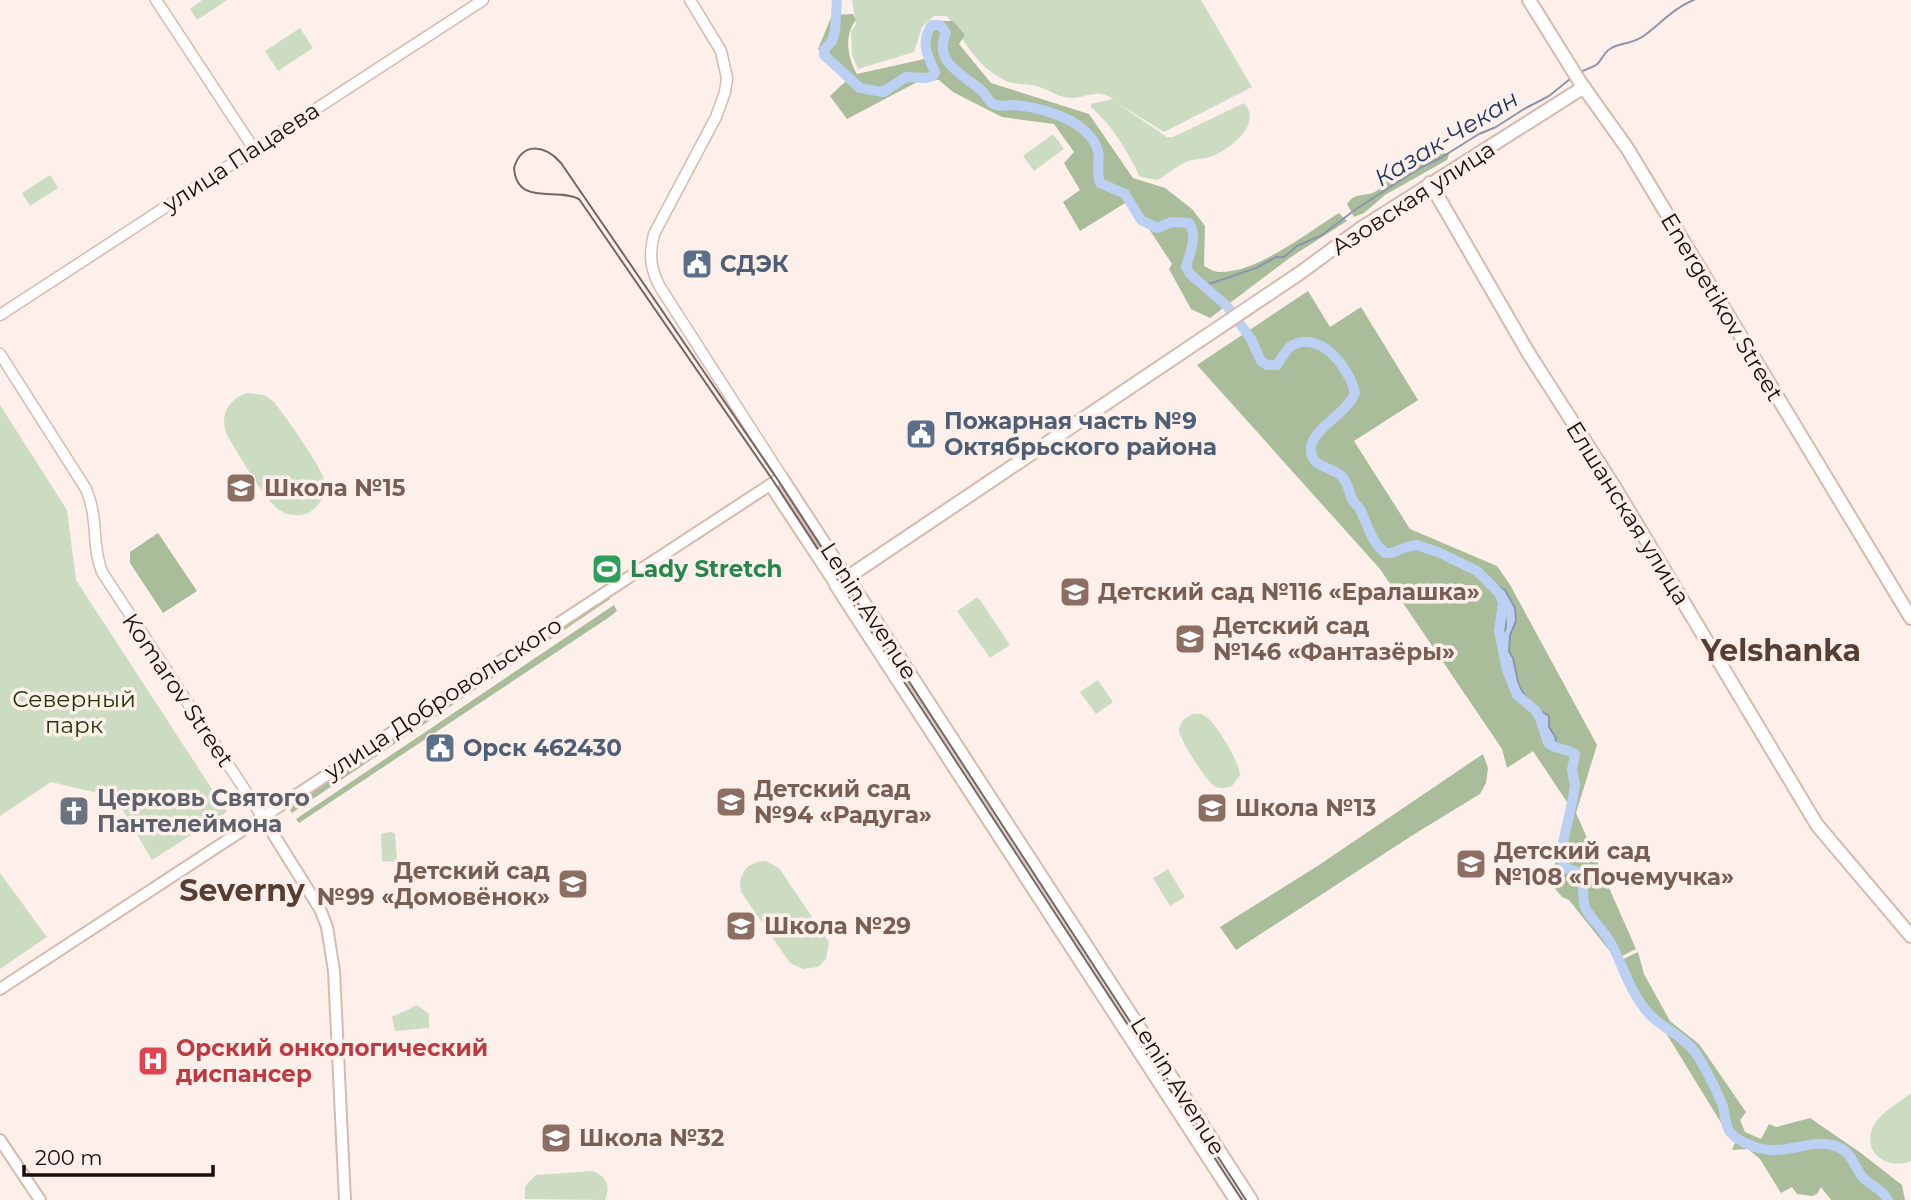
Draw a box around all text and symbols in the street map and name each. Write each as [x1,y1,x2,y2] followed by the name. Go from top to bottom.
[1369,84,1523,192] water label: Казак-Чекан
[157,96,325,219] street label: улица Пацаева
[1326,135,1500,261] street label: Азовская улица
[1655,208,1789,406] street label: Energetikov Street
[680,247,714,281] public building icon: СДЭК
[720,250,789,278] place label: СДЭК
[944,407,1217,461] place label: Пожарная часть №9 Октябрьского района
[1560,416,1696,610] street label: Елшанская улица
[904,417,938,451] public building icon: Пожарная часть №9 Октябрьского района
[224,471,258,505] school or university icon: Школа №15
[264,474,406,502] place label: Школа №15
[814,537,924,685] street label: Lenin Avenue
[590,552,624,586] sports icon: Lady Stretch
[630,555,782,583] place label: Lady Stretch
[1058,575,1092,609] school or university icon: Детский сад №116 «Ералашка»
[1098,578,1480,606] place label: Детский сад №116 «Ералашка»
[116,608,240,772] street label: Komarov Street
[318,611,567,786] street label: улица Добровольского
[1213,612,1455,666] place label: Детский сад №146 «Фантазёры»
[1173,622,1207,656] school or university icon: Детский сад №146 «Фантазёры»
[1700,632,1861,669] district label: Yelshanka
[12,685,136,739] park label: Северный парк
[423,731,457,765] public building icon: Орск 462430
[463,734,622,762] place label: Орск 462430
[754,775,932,829] place label: Детский сад №94 «Радуга»
[97,784,310,838] place label: Церковь Святого Пантелеймона
[714,785,748,819] school or university icon: Детский сад №94 «Радуга»
[1195,791,1229,825] school or university icon: Школа №13
[57,794,91,828] church icon: Церковь Святого Пантелеймона
[1235,794,1376,822] place label: Школа №13
[1494,837,1734,891] place label: Детский сад №108 «Почемучка»
[1454,847,1488,881] school or university icon: Детский сад №108 «Почемучка»
[317,857,550,911] place label: Детский сад №99 «Домовёнок»
[556,867,590,901] school or university icon: Детский сад №99 «Домовёнок»
[179,872,306,909] district label: Severny
[724,909,758,943] school or university icon: Школа №29
[764,912,911,940] place label: Школа №29
[1124,1012,1232,1160] street label: Lenin Avenue
[176,1034,488,1088] place label: Орский онкологический диспансер
[136,1044,170,1078] hospital icon: Орский онкологический диспансер
[539,1121,573,1155] school or university icon: Школа №32
[579,1124,724,1152] place label: Школа №32
[24,1134,214,1178] scale bar
[35,1145,102,1170] text: 200 m

